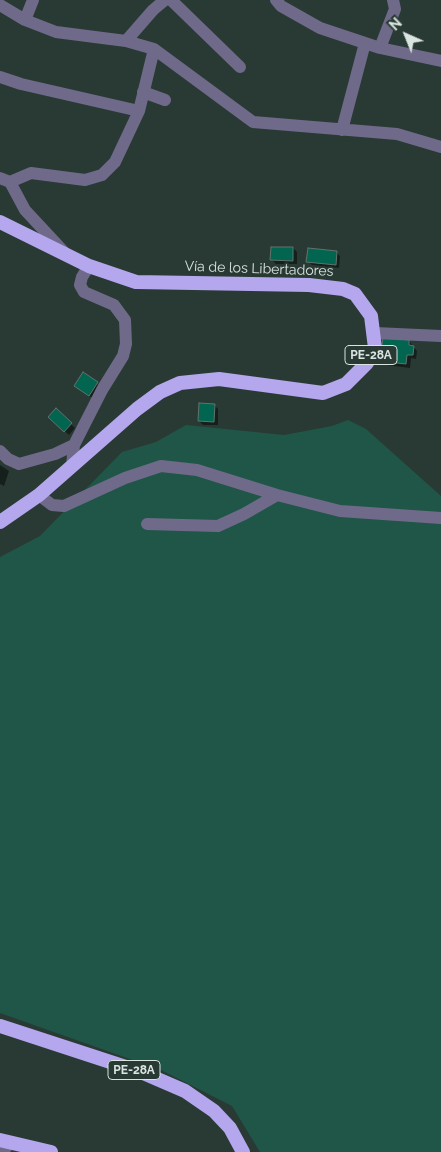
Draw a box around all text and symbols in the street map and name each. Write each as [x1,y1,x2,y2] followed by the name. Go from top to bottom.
[381,10,431,60] north arrow
[386,15,405,34] text: N
[184,258,334,280] street label: Vía de los Libertadores
[345,346,397,364] road number: PE-28A
[108,1060,160,1080] road number: PE-28A

